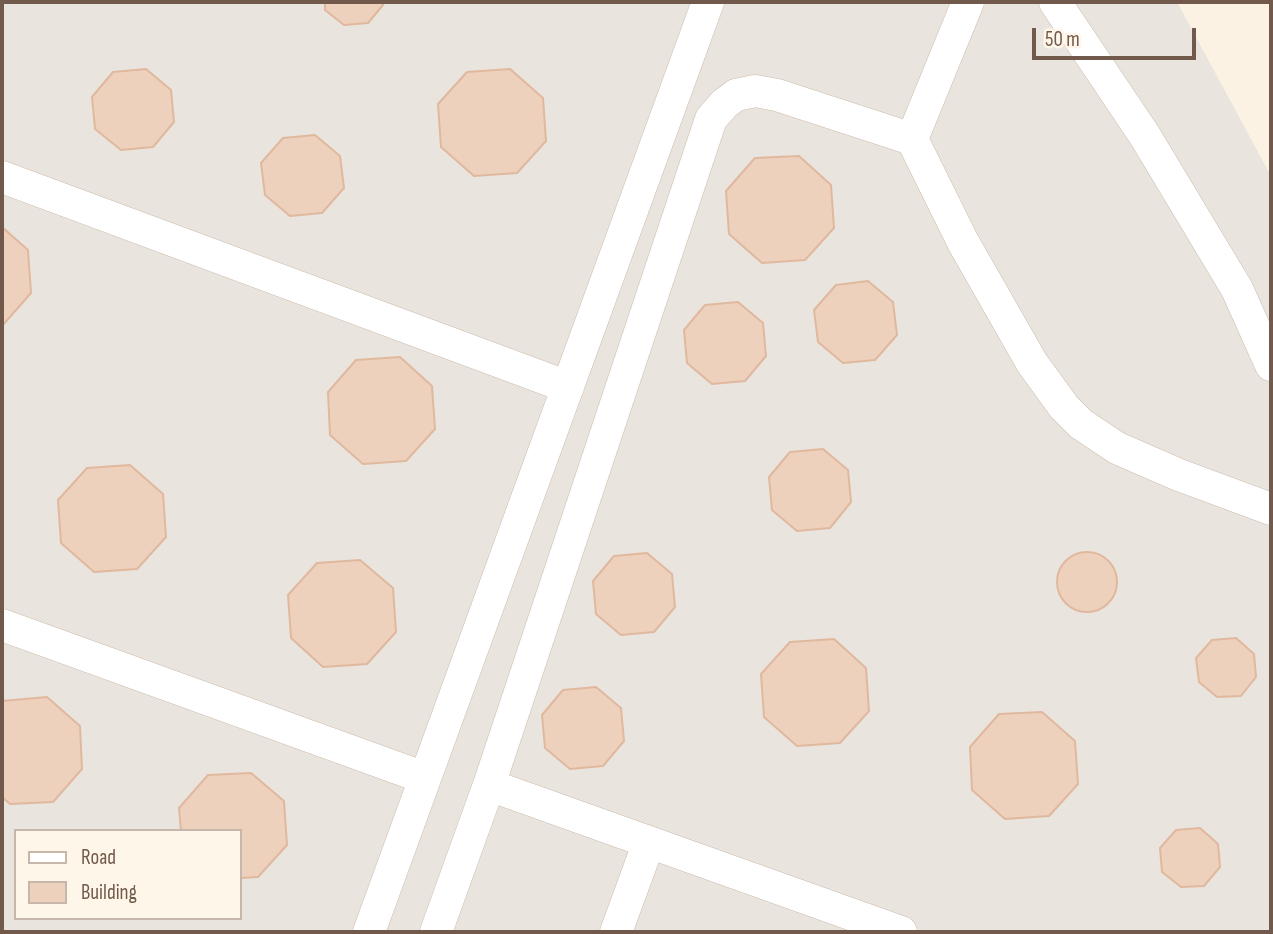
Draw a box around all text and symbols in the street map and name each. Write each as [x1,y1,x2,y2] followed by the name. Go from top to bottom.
[1035,14,1200,58] scale bar
[1045,27,1080,52] text: 50 m
[14,829,242,920] legend
[81,845,116,870] text: Road
[81,880,137,905] text: Building

